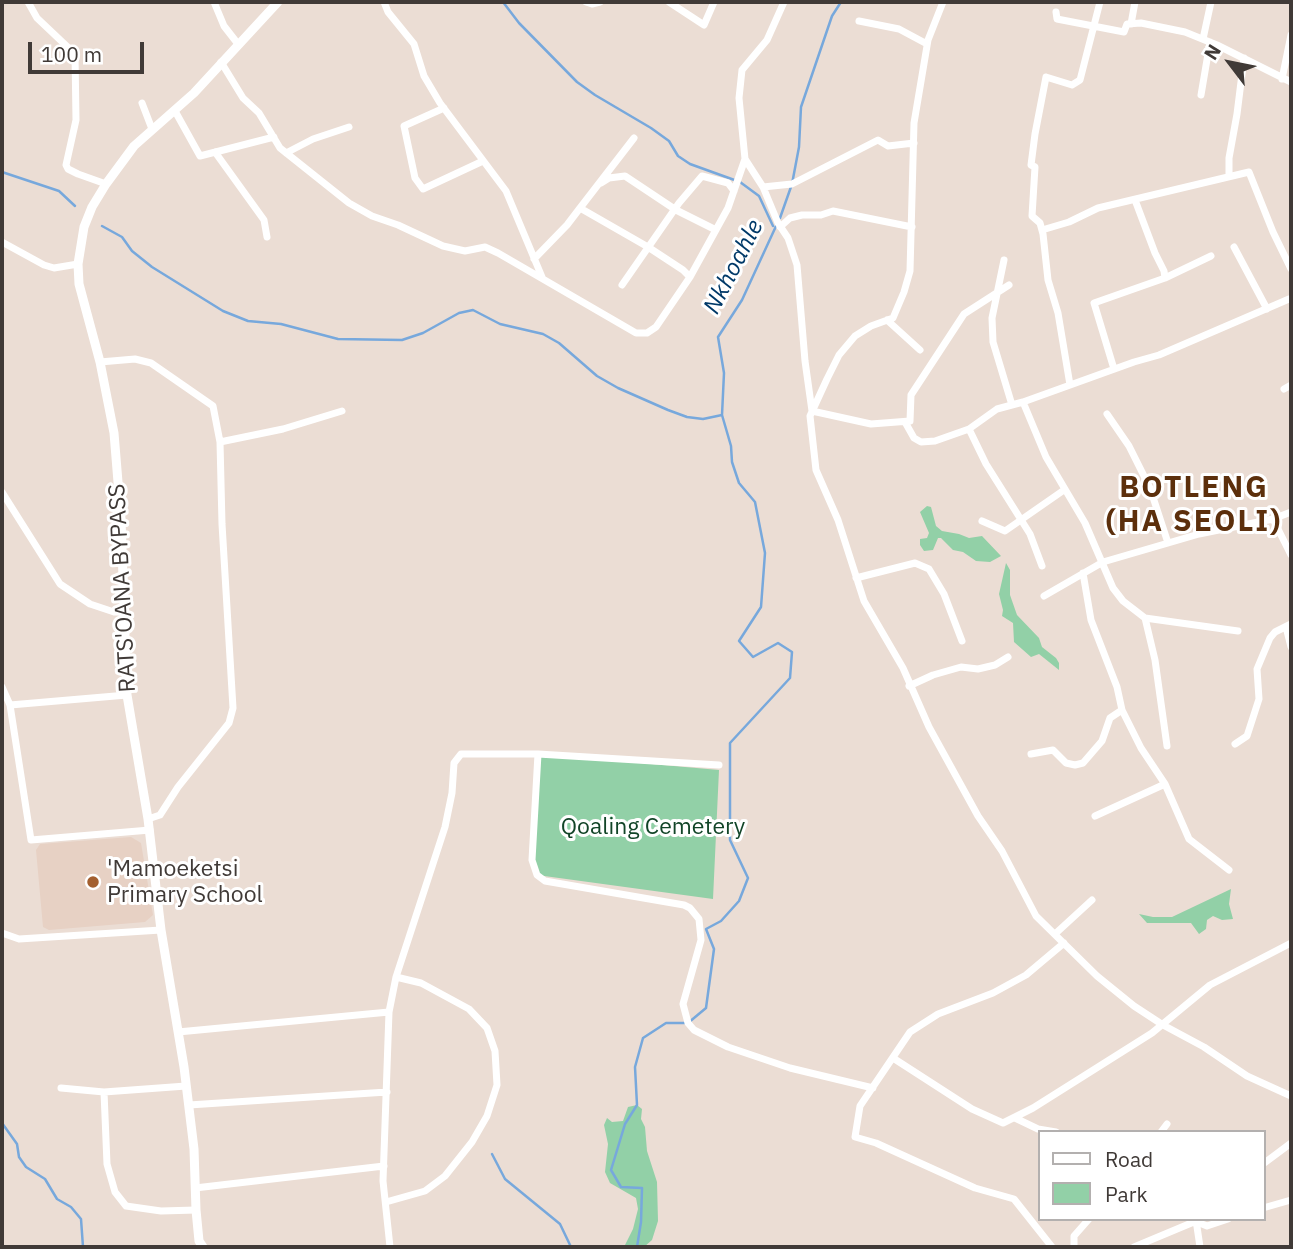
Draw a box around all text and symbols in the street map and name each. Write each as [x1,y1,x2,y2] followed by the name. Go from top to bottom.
[32,28,147,72] scale bar
[1195,28,1265,98] north arrow
[41,40,102,68] text: 100 m
[1198,40,1226,64] text: N
[698,215,770,319] water label: Nkhoahle
[1107,470,1281,540] district label: BOTLENG (HA SEOLI)
[104,483,142,693] street label: RATS'OANA BYPASS
[561,813,745,841] park label: Qoaling Cemetery
[107,855,263,909] place label: 'Mamoeketsi Primary School
[85,874,101,890] marker: 'Mamoeketsi Primary School
[1038,1130,1265,1221] legend
[1105,1145,1153,1173] text: Road
[1105,1180,1148,1208] text: Park

